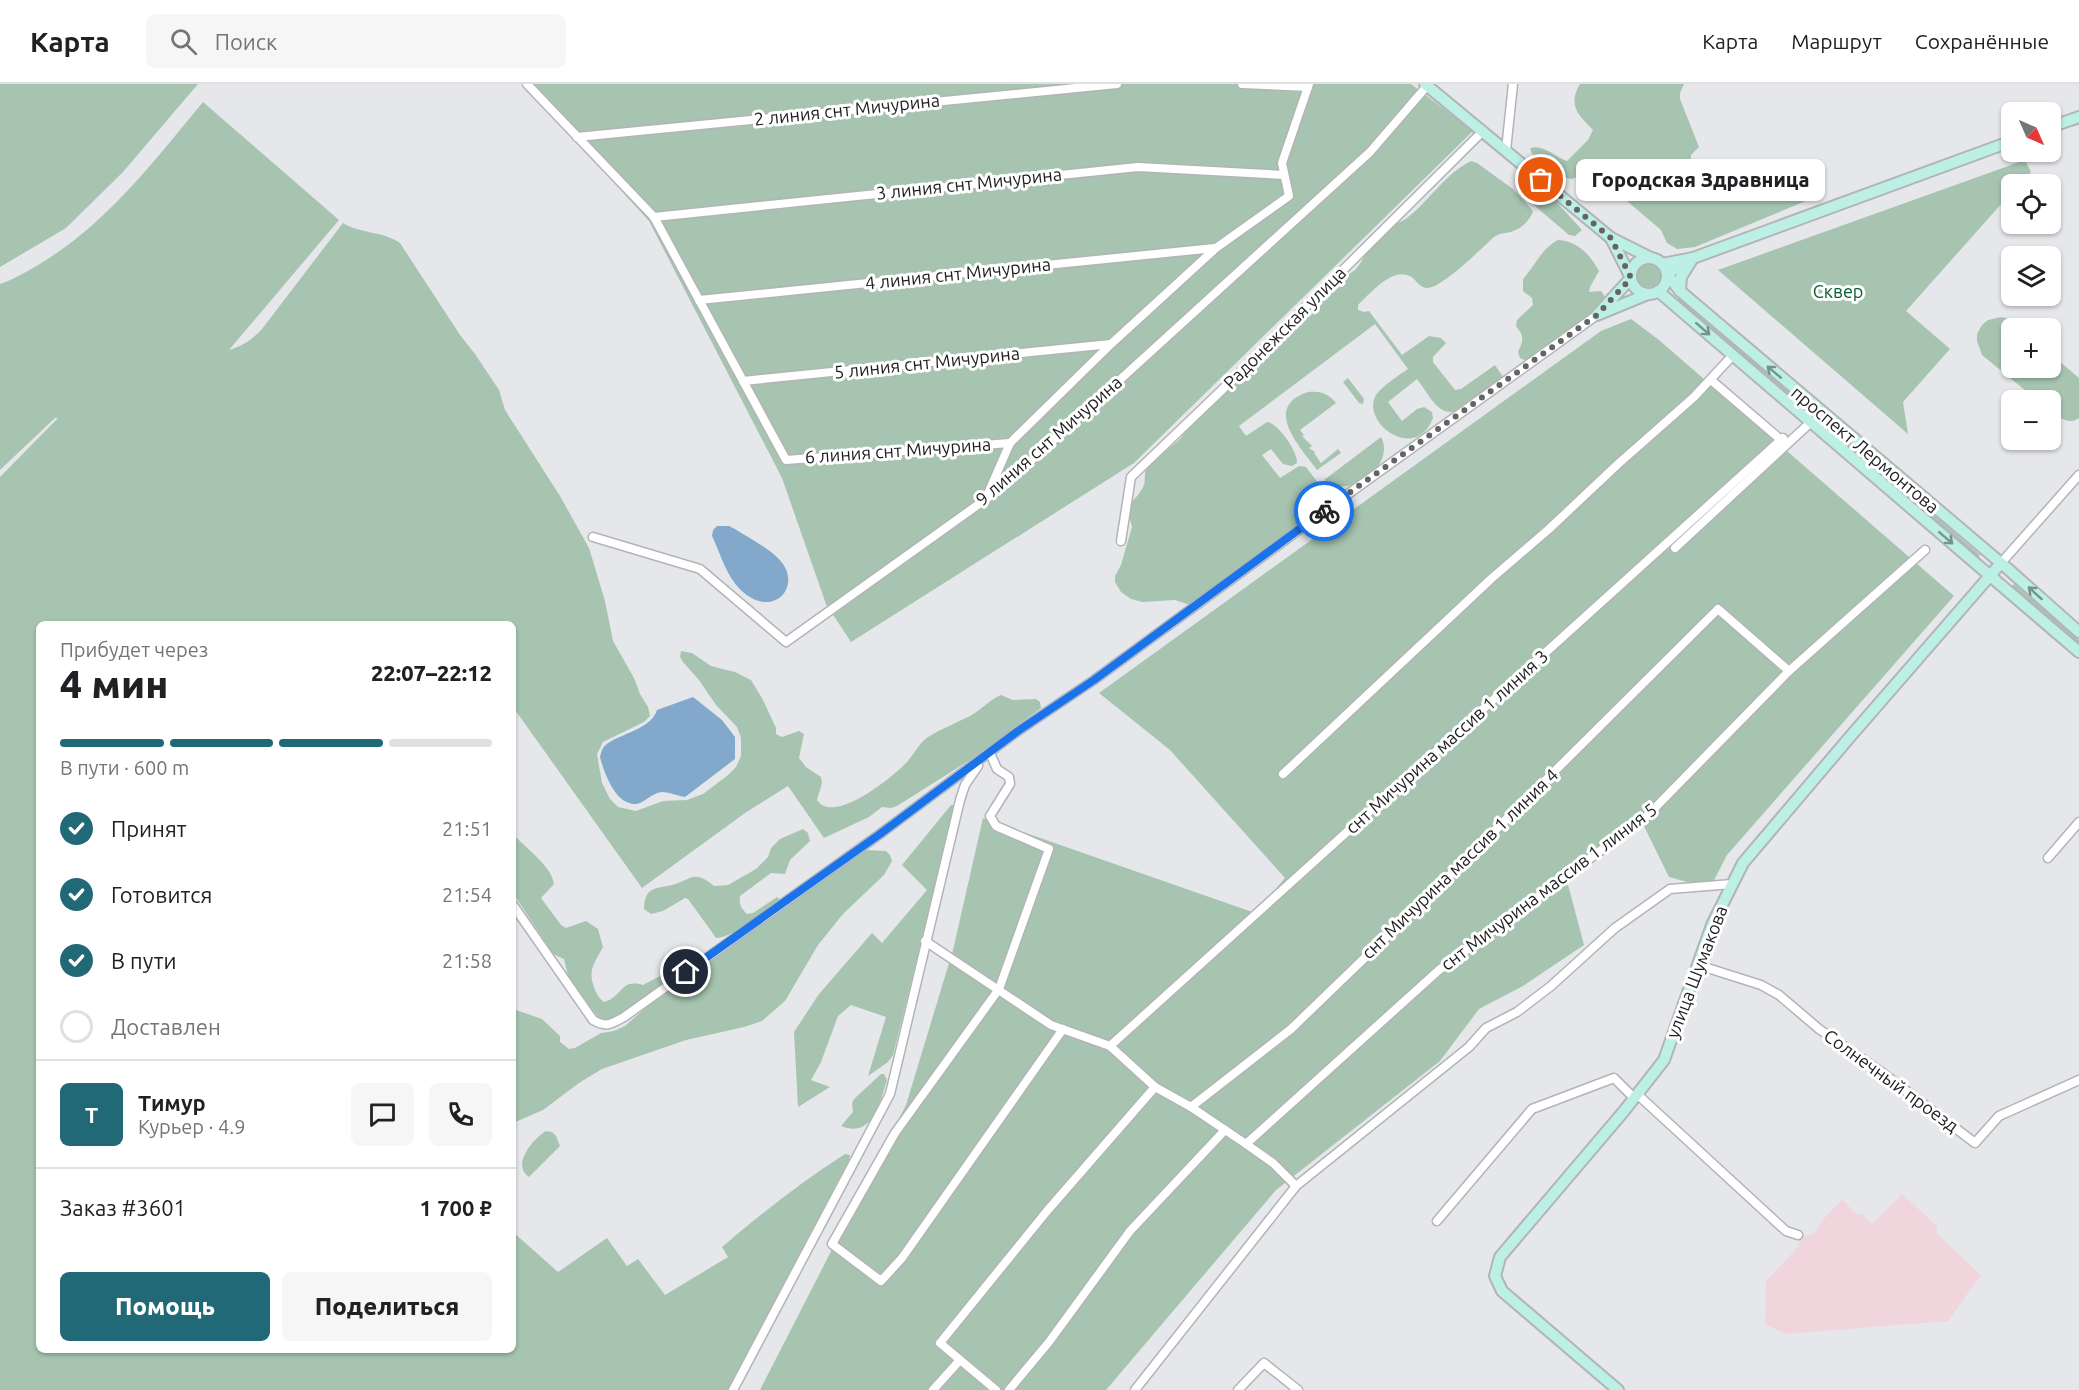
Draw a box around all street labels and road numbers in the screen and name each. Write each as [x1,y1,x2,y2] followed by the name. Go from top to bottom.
[753,89,941,129] street label: 2 линия снт Мичурина
[875,163,1063,203] street label: 3 линия снт Мичурина
[864,253,1052,293] street label: 4 линия снт Мичурина
[1219,262,1349,392] street label: Радонежская улица
[833,342,1021,382] street label: 5 линия снт Мичурина
[971,371,1125,509] street label: 9 линия снт Мичурина
[1788,382,1943,517] street label: проспект Лермонтова
[804,434,992,466] street label: 6 линия снт Мичурина
[1341,645,1551,837] street label: снт Мичурина массив 1 линия 3
[1357,764,1562,962] street label: снт Мичурина массив 1 линия 4
[1437,799,1660,974] street label: снт Мичурина массив 1 линия 5
[1662,902,1731,1041] street label: улица Шумакова
[1821,1025,1963,1136] street label: Солнечный проезд

